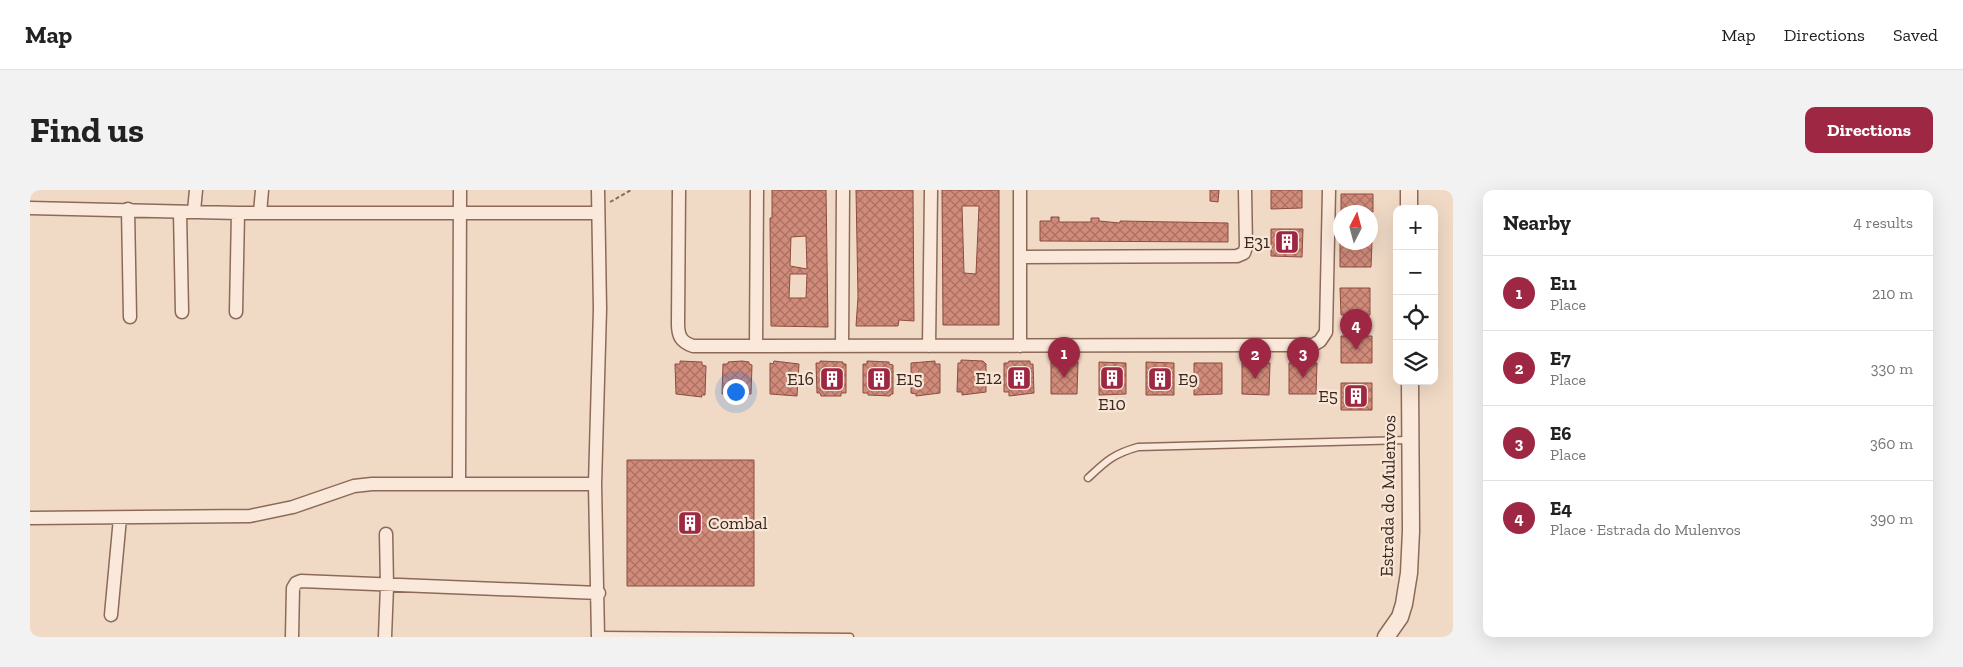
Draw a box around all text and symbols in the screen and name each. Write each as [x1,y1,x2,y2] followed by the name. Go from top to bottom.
[25,20,72,49] text: Map
[1721,24,1756,46] text: Map
[1784,24,1865,46] text: Directions
[1893,24,1938,46] text: Saved
[1805,107,1933,153] button: Directions
[30,109,144,151] text: Find us
[1333,205,1378,250] north arrow
[1393,205,1438,385] map controls
[1393,205,1438,250] button: +
[1503,210,1571,235] text: Nearby
[1853,213,1913,232] text: 4 results
[1274,229,1300,255] building icon: E31
[1244,231,1270,253] place label: E31
[1393,250,1438,295] button: −
[1550,272,1577,295] text: E11
[1516,284,1522,303] text: 1
[1872,284,1913,303] text: 210 m
[1393,295,1438,340] button: locate
[1550,295,1586,314] text: Place
[1340,309,1372,350] pin: 4
[1048,337,1080,378] pin: 1
[1287,337,1319,378] pin: 3
[1239,338,1271,379] pin: 2
[1393,340,1438,385] button: layers
[1550,347,1571,370] text: E7
[1515,359,1523,378] text: 2
[1871,359,1913,378] text: 330 m
[1006,365,1032,391] building icon: E12
[1099,365,1125,391] building icon: E10
[819,366,845,392] building icon: E16
[866,366,892,392] building icon: E15
[1147,366,1173,392] building icon: E9
[975,367,1002,389] place label: E12
[787,368,814,390] place label: E16
[896,368,923,390] place label: E15
[1178,368,1198,390] place label: E9
[1550,370,1586,389] text: Place
[723,379,749,405] your location
[1343,383,1369,409] building icon: E5
[1318,385,1338,407] place label: E5
[1098,393,1126,415] place label: E10
[1376,415,1400,577] street label: Estrada do Mulenvos
[1550,422,1571,445] text: E6
[1515,434,1523,453] text: 3
[1870,434,1913,453] text: 360 m
[1550,445,1586,464] text: Place
[1550,497,1572,520] text: E4
[1514,509,1524,528] text: 4
[1870,509,1913,528] text: 390 m
[677,510,703,536] building icon: Combal
[708,512,768,534] place label: Combal
[1550,520,1741,539] text: Place · Estrada do Mulenvos

